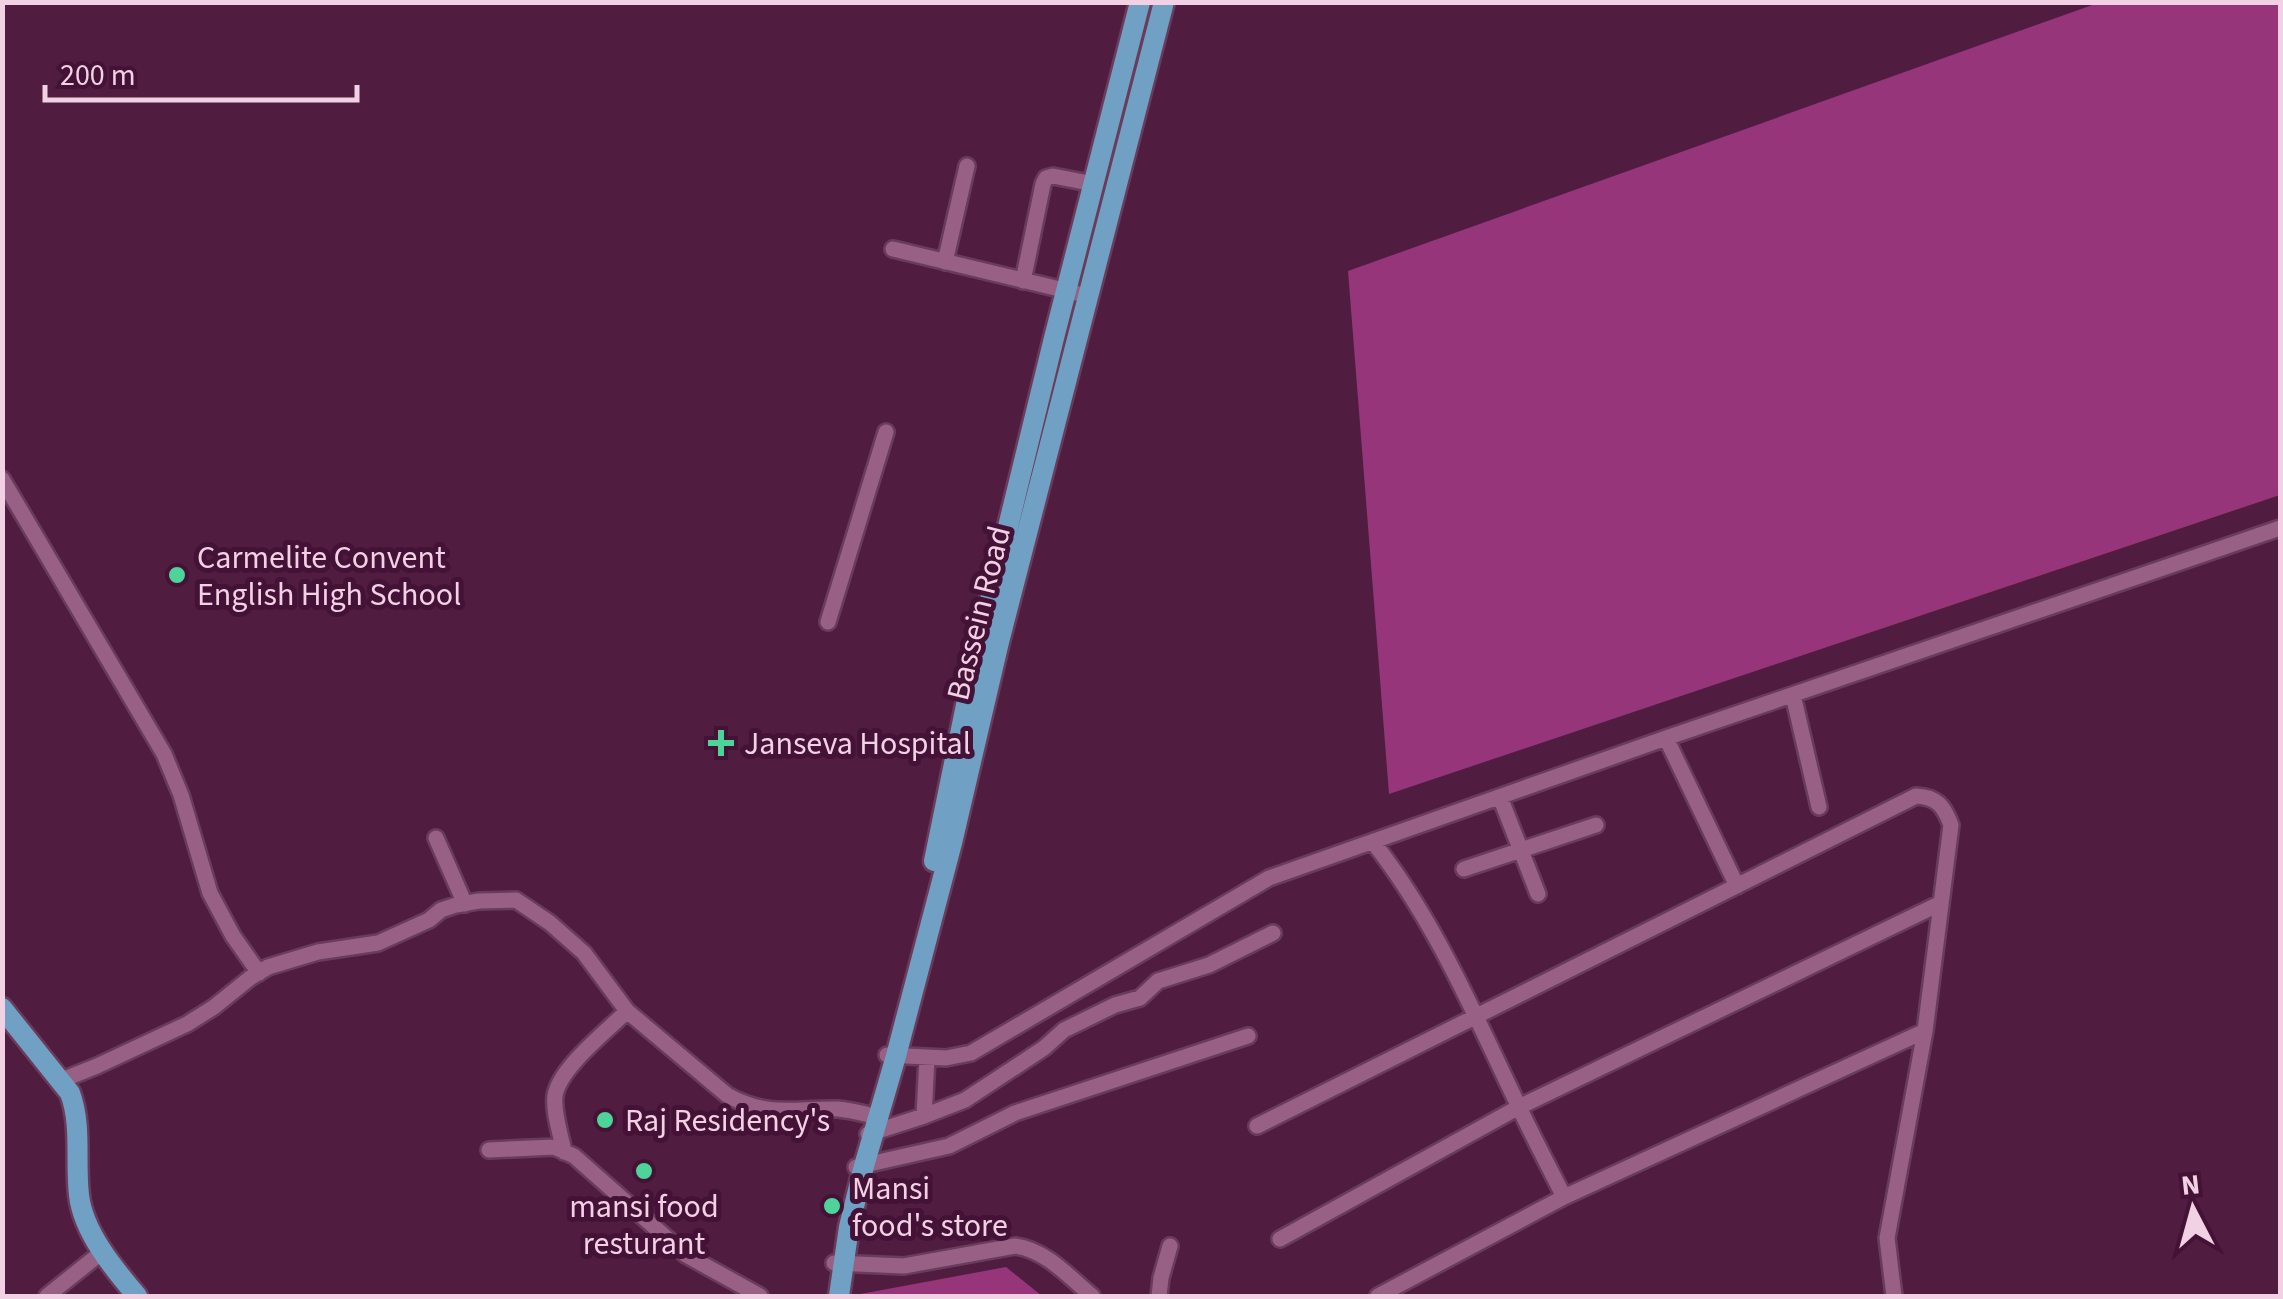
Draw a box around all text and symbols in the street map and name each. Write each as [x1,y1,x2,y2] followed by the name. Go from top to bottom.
[45,40,358,102] scale bar
[60,54,136,97] text: 200 m
[935,521,1023,705] street label: Bassein Road
[197,535,461,618] place label: Carmelite Convent English High School
[166,564,188,586] marker: Carmelite Convent English High School
[744,721,971,767] place label: Janseva Hospital
[708,730,734,756] marker: Janseva Hospital
[625,1098,830,1144] place label: Raj Residency's
[594,1109,616,1131] marker: Raj Residency's
[2143,1159,2243,1259] north arrow
[633,1160,655,1182] marker: mansi food resturant
[2179,1164,2202,1206] text: N
[852,1166,1008,1249] place label: Mansi food's store
[569,1184,719,1267] place label: mansi food resturant
[821,1195,843,1217] marker: Mansi food's store

